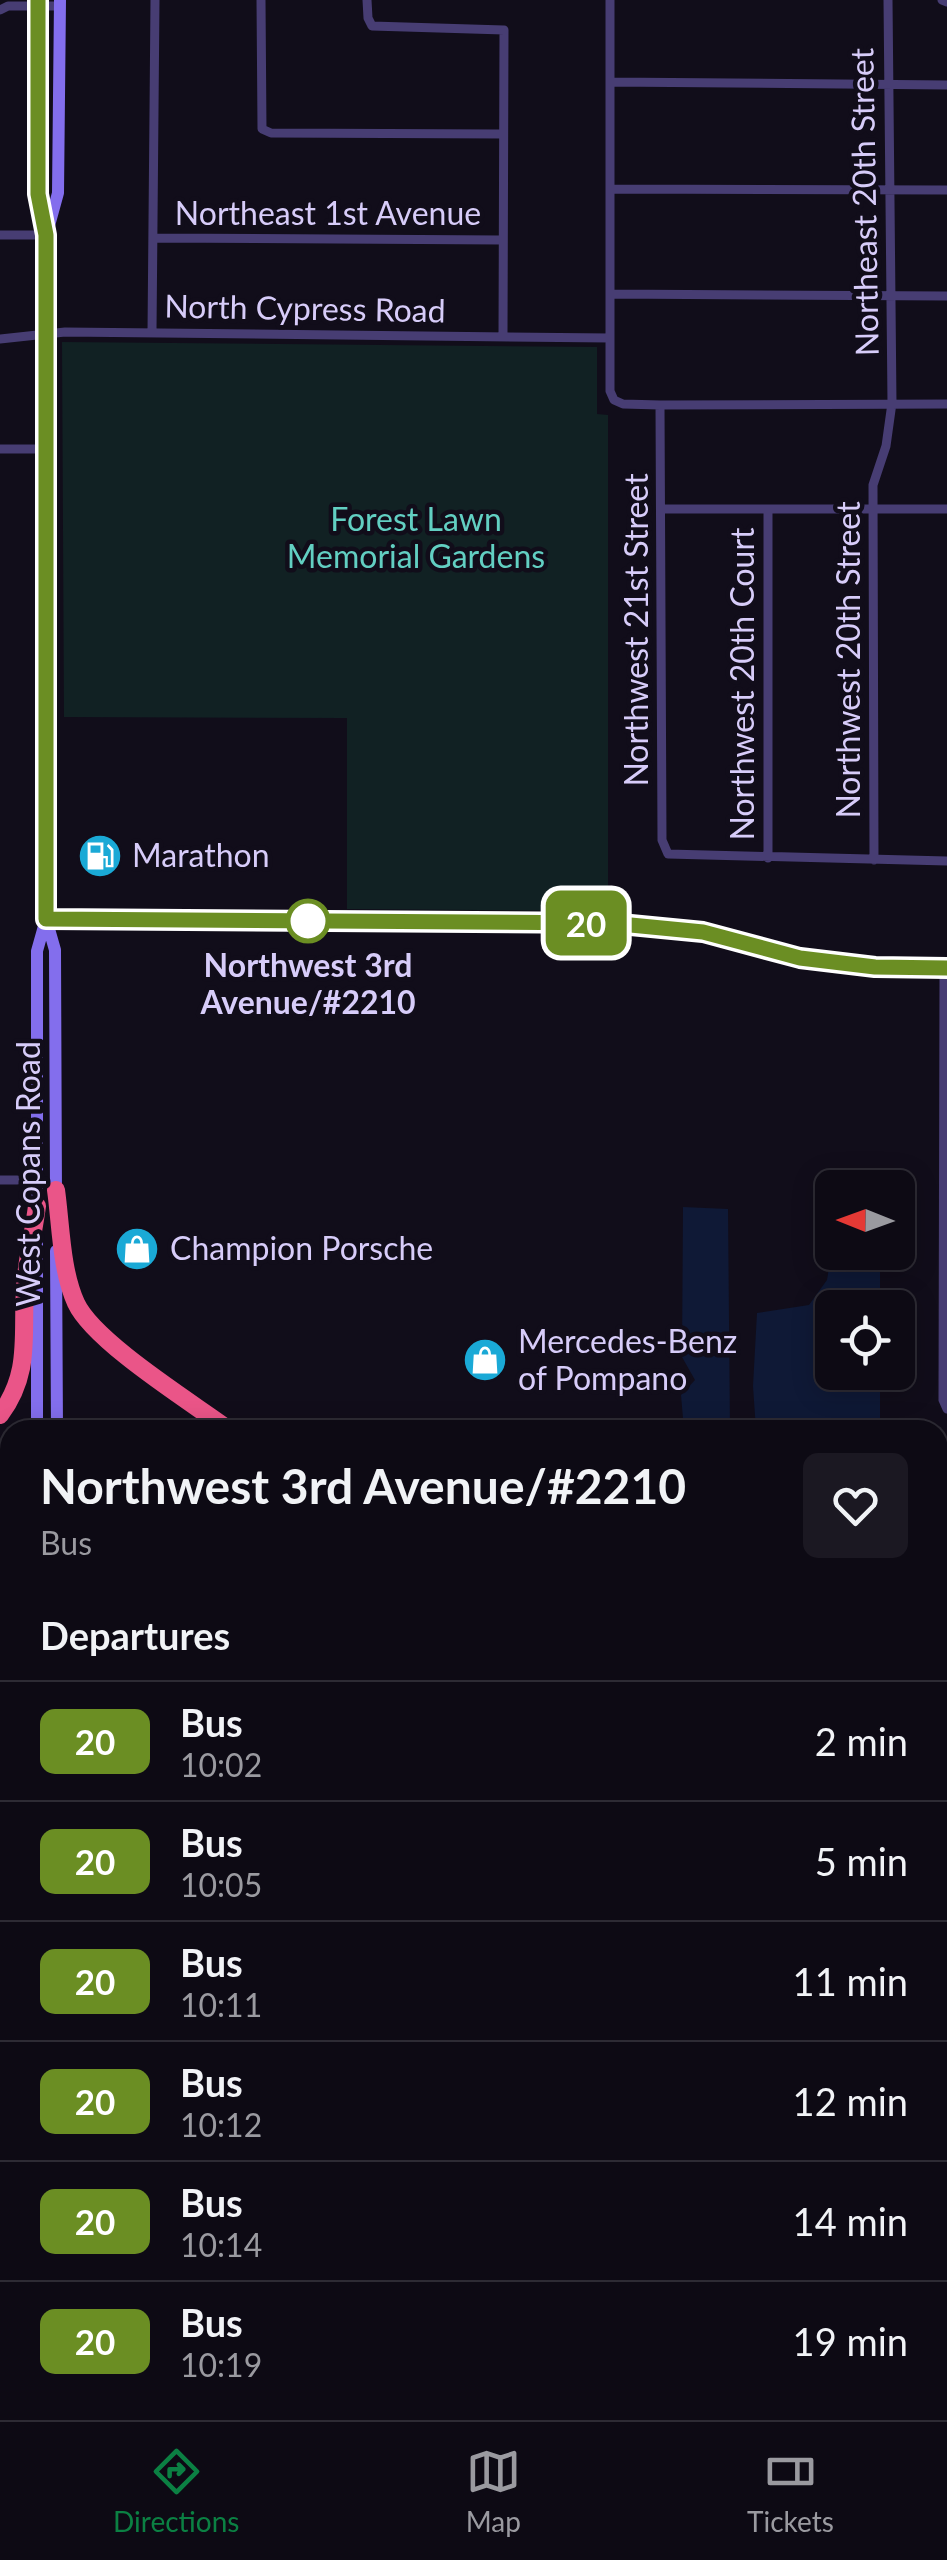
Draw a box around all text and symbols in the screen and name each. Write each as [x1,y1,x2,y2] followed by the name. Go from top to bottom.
[841,47,886,356] street label: Northeast 20th Street
[175,193,481,232] street label: Northeast 1st Avenue
[164,286,446,329] street label: North Cypress Road
[616,473,655,787] street label: Northwest 21st Street
[287,499,545,575] park label: Forest Lawn Memorial Gardens
[828,501,867,819] street label: Northwest 20th Street
[722,527,761,841] street label: Northwest 20th Court
[77,833,123,879] fuel station icon: Marathon
[132,835,270,874] place label: Marathon
[541,890,631,956] line badge: 20
[287,900,329,942] marker: Northwest 3rd Avenue/#2210
[566,902,606,944] text: 20
[199,945,416,1021] place label: Northwest 3rd Avenue/#2210
[8,1041,47,1307] street label: West Copans Road
[815,1170,915,1270] north arrow
[815,1170,915,1390] map controls
[114,1226,160,1272] shop icon: Champion Porsche
[170,1228,433,1267] place label: Champion Porsche
[815,1290,915,1390] button: locate
[518,1321,737,1397] place label: Mercedes-Benz of Pompano
[462,1337,508,1383] shop icon: Mercedes-Benz of Pompano
[803,1453,908,1558] button: heart
[40,1457,686,1514] text: Northwest 3rd Avenue/#2210
[40,1523,92,1562] text: Bus
[40,1612,230,1658] text: Departures
[180,1699,243,1745] text: Bus
[815,1718,908,1764] text: 2 min
[75,1720,115,1762] text: 20
[180,1745,262,1784] text: 10:02
[180,1819,243,1865] text: Bus
[815,1838,908,1884] text: 5 min
[75,1840,115,1882] text: 20
[180,1865,262,1904] text: 10:05
[180,1939,243,1985] text: Bus
[793,1958,908,2004] text: 11 min
[75,1960,115,2002] text: 20
[180,1985,262,2024] text: 10:11
[180,2059,243,2105] text: Bus
[793,2078,908,2124] text: 12 min
[75,2080,115,2122] text: 20
[180,2105,262,2144] text: 10:12
[180,2179,243,2225] text: Bus
[793,2198,908,2244] text: 14 min
[75,2200,115,2242] text: 20
[180,2225,262,2264] text: 10:14
[180,2299,243,2345] text: Bus
[793,2318,908,2364] text: 19 min
[75,2320,115,2362] text: 20
[180,2345,262,2384] text: 10:19
[113,2444,239,2538] tab: Directions
[466,2444,521,2538] tab: Map
[747,2444,834,2538] tab: Tickets

